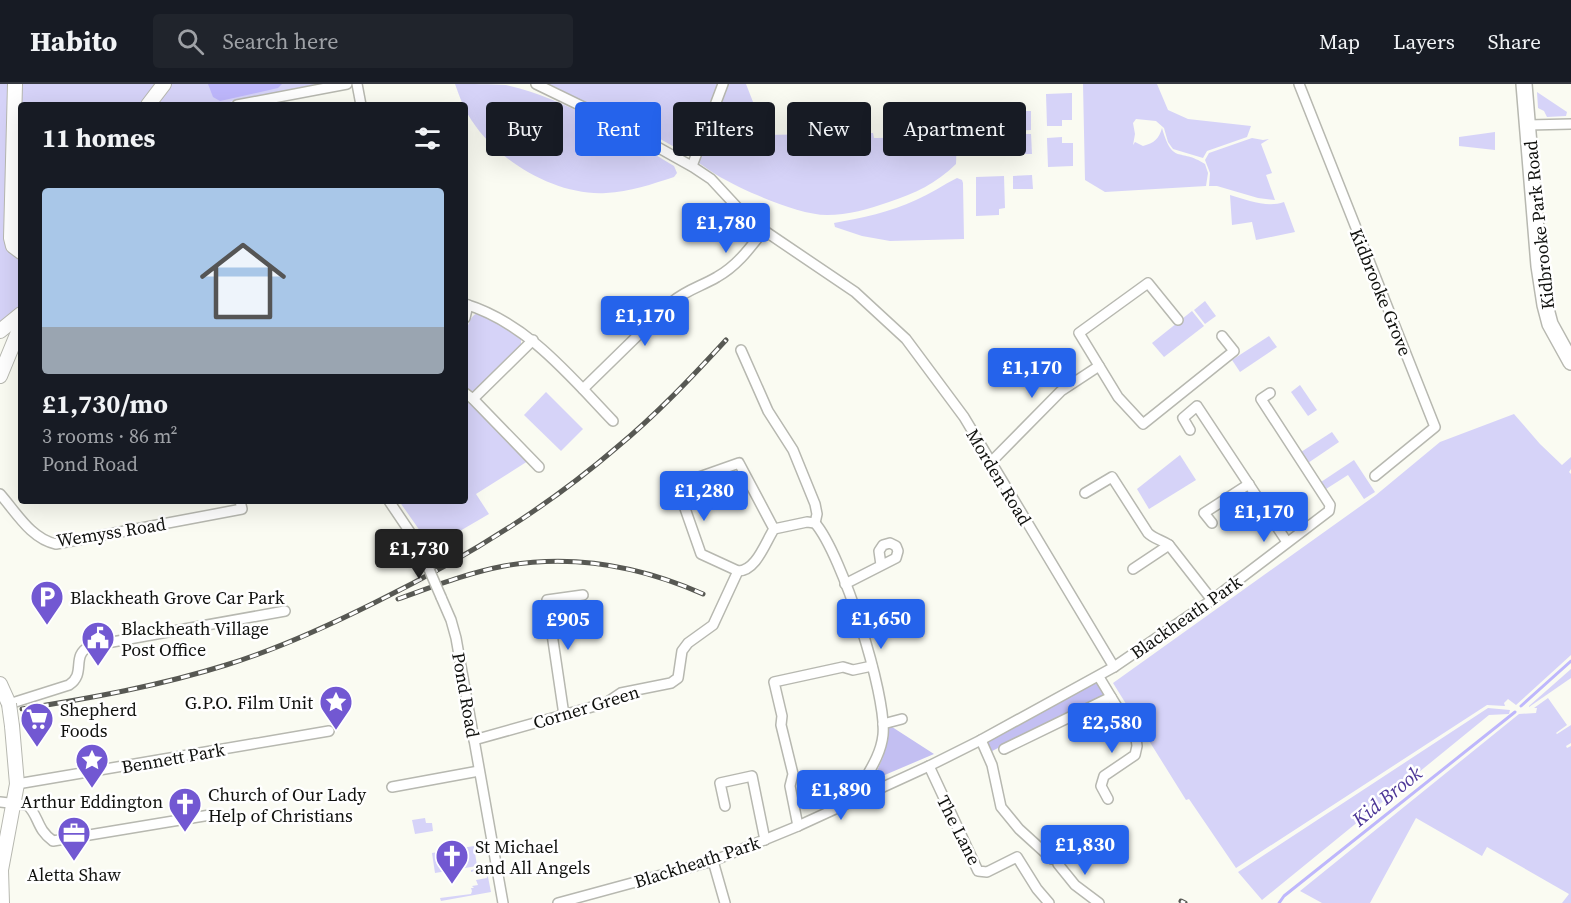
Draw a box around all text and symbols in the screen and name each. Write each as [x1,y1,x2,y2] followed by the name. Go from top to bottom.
[153,14,573,68] search box
[30,22,117,60] text: Habito
[174,25,207,58] icon: search
[222,26,338,56] text: Search here
[1319,27,1360,56] text: Map
[1393,27,1455,56] text: Layers
[1488,27,1541,56] text: Share
[486,102,563,156] chip: Buy
[575,102,661,156] chip: Rent
[673,102,775,156] chip: Filters
[787,102,871,156] chip: New
[883,102,1026,156] chip: Apartment
[42,120,155,156] text: 11 homes
[411,122,444,155] icon: filters
[1518,139,1560,311] street label: Kidbrooke Park Road
[677,203,775,254] pin: £1,780
[696,208,756,236] text: £1,780
[1344,225,1418,359] street label: Kidbrooke Grove
[189,227,297,335] icon: home
[596,296,694,347] pin: £1,170
[615,301,675,329] text: £1,170
[983,348,1081,399] pin: £1,170
[1002,353,1062,381] text: £1,170
[42,386,168,422] text: £1,730/mo
[42,422,178,450] text: 3 rooms · 86 m²
[960,424,1038,530] street label: Morden Road
[42,450,138,478] text: Pond Road
[655,471,753,522] pin: £1,280
[674,476,734,504] text: £1,280
[1215,492,1313,543] pin: £1,170
[1234,497,1294,525] text: £1,170
[54,511,168,553] street label: Wemyss Road
[370,529,468,580] pin: £1,730
[389,534,449,562] text: £1,730
[1125,569,1247,665] street label: Blackheath Park
[29,579,65,626] parking icon: Blackheath Grove Car Park
[70,585,285,610] place label: Blackheath Grove Car Park
[832,599,930,650] pin: £1,650
[532,600,604,651] pin: £905
[851,604,911,632] text: £1,650
[546,605,590,633] text: £905
[121,616,269,662] place label: Blackheath Village Post Office
[80,620,116,667] public building icon: Blackheath Village Post Office
[446,650,486,740] street label: Pond Road
[530,679,642,735] street label: Corner Green
[318,684,354,731] place icon: G.P.O. Film Unit
[185,690,313,715] place label: G.P.O. Film Unit
[60,697,137,743] place label: Shepherd Foods
[19,701,55,748] supermarket icon: Shepherd Foods
[1063,703,1161,754] pin: £2,580
[1082,708,1142,736] text: £2,580
[119,737,227,779] street label: Bennett Park
[74,742,110,789] place icon: Arthur Eddington
[1345,759,1428,833] water label: Kid Brook
[792,770,890,821] pin: £1,890
[811,775,871,803] text: £1,890
[208,782,367,828] place label: Church of Our Lady Help of Christians
[167,786,203,833] church icon: Church of Our Lady Help of Christians
[21,789,163,814] place label: Arthur Eddington
[931,791,987,869] street label: The Lane
[56,815,92,862] office icon: Aletta Shaw
[1036,825,1134,876] pin: £1,830
[631,830,763,894] street label: Blackheath Park
[1055,830,1115,858] text: £1,830
[475,834,591,880] place label: St Michael and All Angels
[434,838,470,885] church icon: St Michael and All Angels
[27,862,121,887] place label: Aletta Shaw

